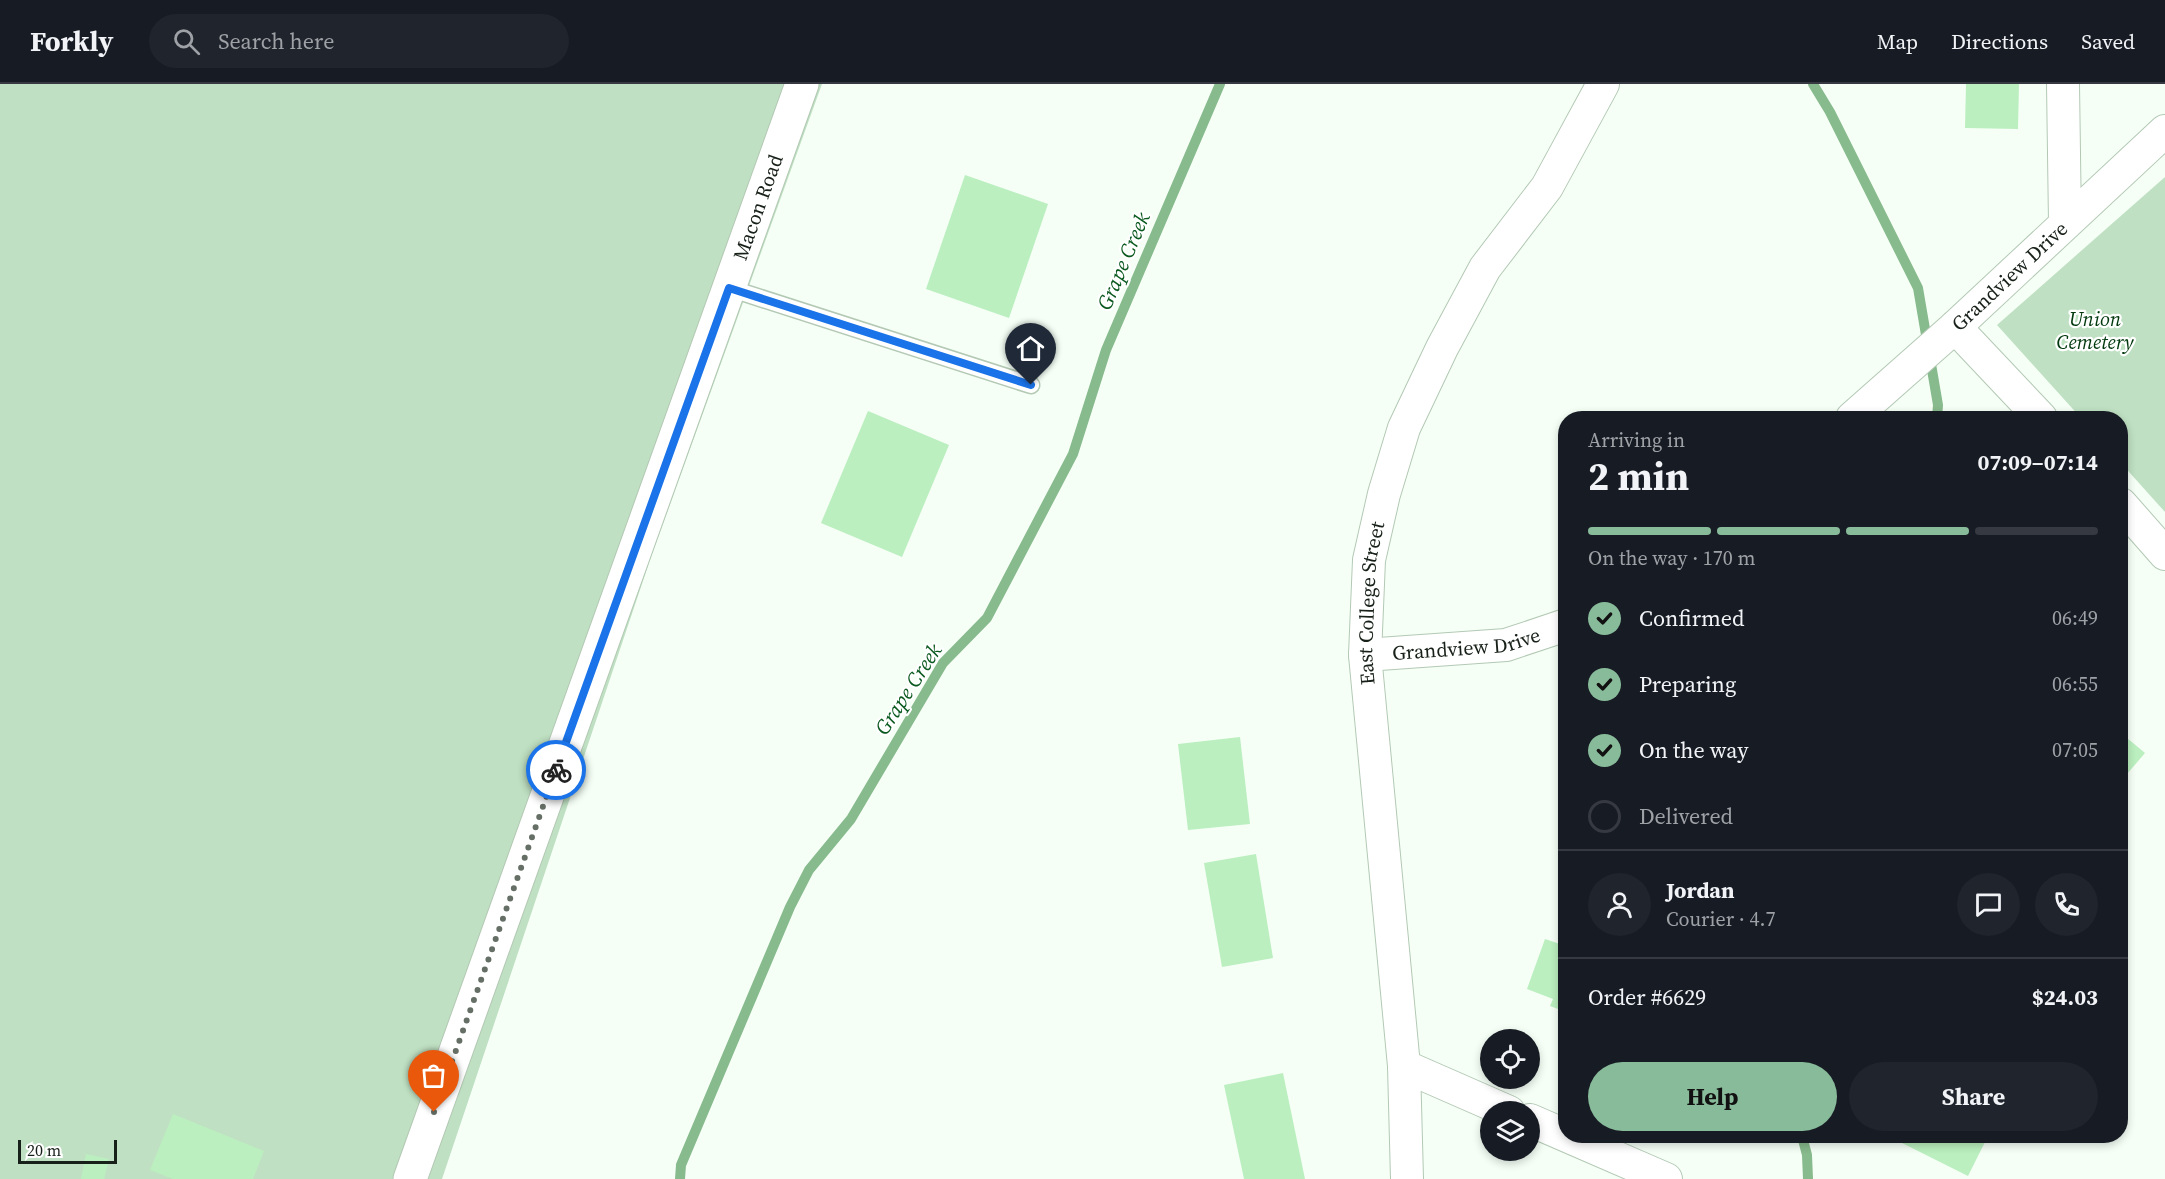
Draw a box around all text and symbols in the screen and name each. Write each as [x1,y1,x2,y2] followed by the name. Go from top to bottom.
[149,14,569,68] search box
[30,22,113,60] text: Forkly
[170,25,203,58] icon: search
[218,26,334,56] text: Search here
[1877,27,1918,56] text: Map
[1951,27,2048,56] text: Directions
[2081,27,2135,56] text: Saved
[726,150,790,264] street label: Macon Road
[1089,208,1157,314] water label: Grape Creek
[1945,215,2074,337] street label: Grandview Drive
[2057,305,2134,356] park label: Union Cemetery
[1005,323,1056,385] pin
[1014,332,1047,365] icon: home
[1588,426,1685,454] text: Arriving in
[1978,447,2098,477] text: 07:09–07:14
[1588,450,1689,503] text: 2 min
[1351,518,1391,686] street label: East College Street
[1588,544,1755,572] text: On the way · 170 m
[1588,602,1621,635] icon: check
[1639,603,1744,633] text: Confirmed
[2052,604,2098,632] text: 06:49
[1391,621,1544,667] street label: Grandview Drive
[868,638,948,740] water label: Grape Creek
[1588,668,1621,701] icon: check
[1639,669,1736,699] text: Preparing
[2052,670,2098,698] text: 06:55
[1588,734,1621,767] icon: check
[1639,735,1748,765] text: On the way
[2052,736,2098,764] text: 07:05
[526,740,586,800] courier
[540,754,573,787] icon: bike
[1639,801,1733,831] text: Delivered
[1588,873,1651,936] button: person
[1957,873,2020,936] button: chat
[2035,873,2098,936] button: phone
[1666,875,1734,905] text: Jordan
[1666,905,1775,933] text: Courier · 4.7
[1588,982,1706,1012] text: Order #6629
[2032,982,2098,1012] text: $24.03
[1480,1029,1540,1161] map controls
[1480,1029,1540,1089] button: locate
[408,1050,459,1112] pin
[417,1059,450,1092] icon: bag
[1588,1062,1837,1131] button: Help
[1849,1062,2098,1131] button: Share
[1480,1101,1540,1161] button: layers
[18,1137,117,1164] scale bar
[27,1139,61,1161] text: 20 m

